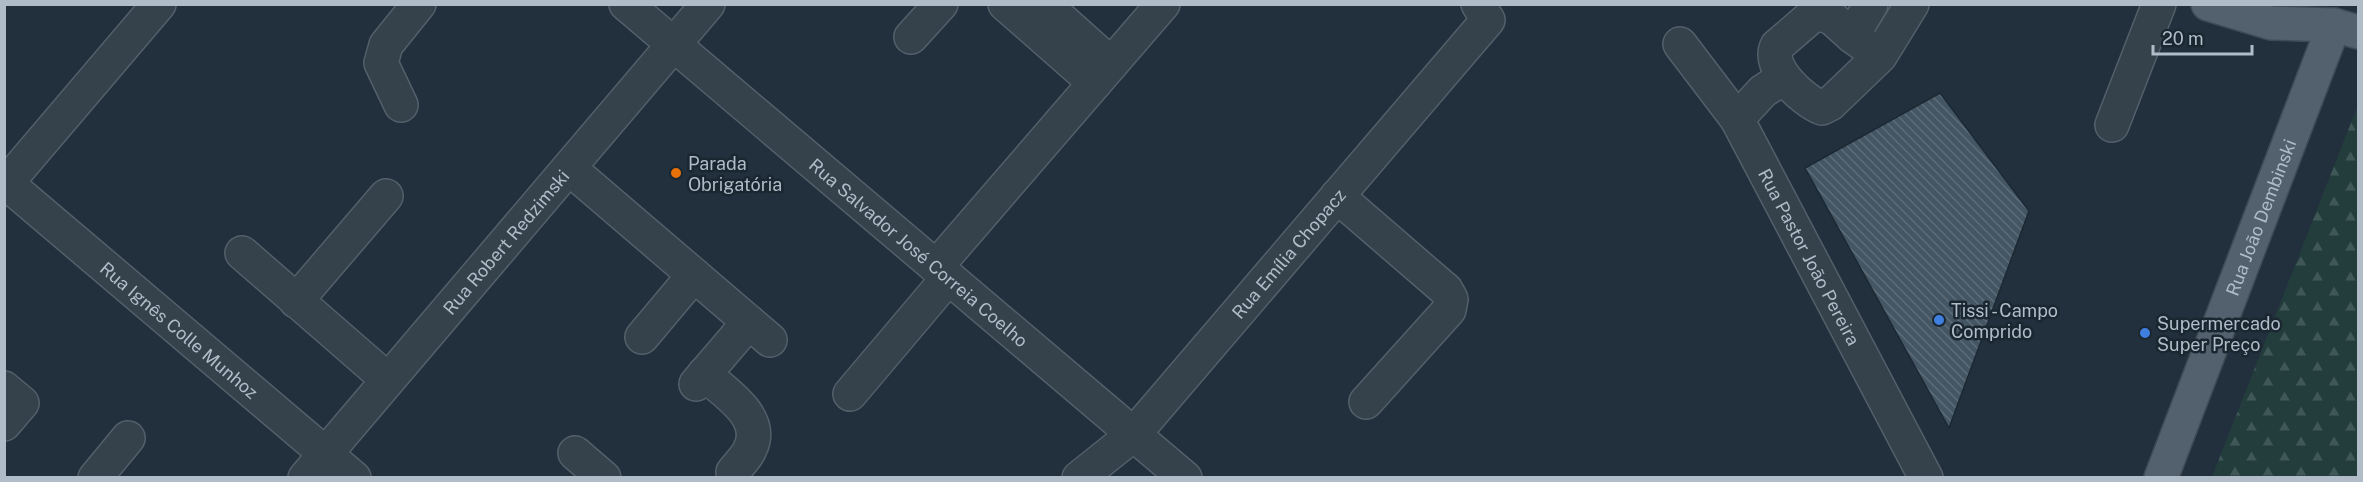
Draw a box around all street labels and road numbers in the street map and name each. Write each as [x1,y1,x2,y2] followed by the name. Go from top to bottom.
[2221,136,2300,299] street label: Rua João Dembinski
[805,154,1032,351] street label: Rua Salvador José Correia Coelho
[438,165,573,318] street label: Rua Robert Redzimski
[1754,165,1865,349] street label: Rua Pastor João Pereira
[1227,184,1350,323] street label: Rua Emília Chopacz
[96,257,262,403] street label: Rua Ignês Colle Munhoz

